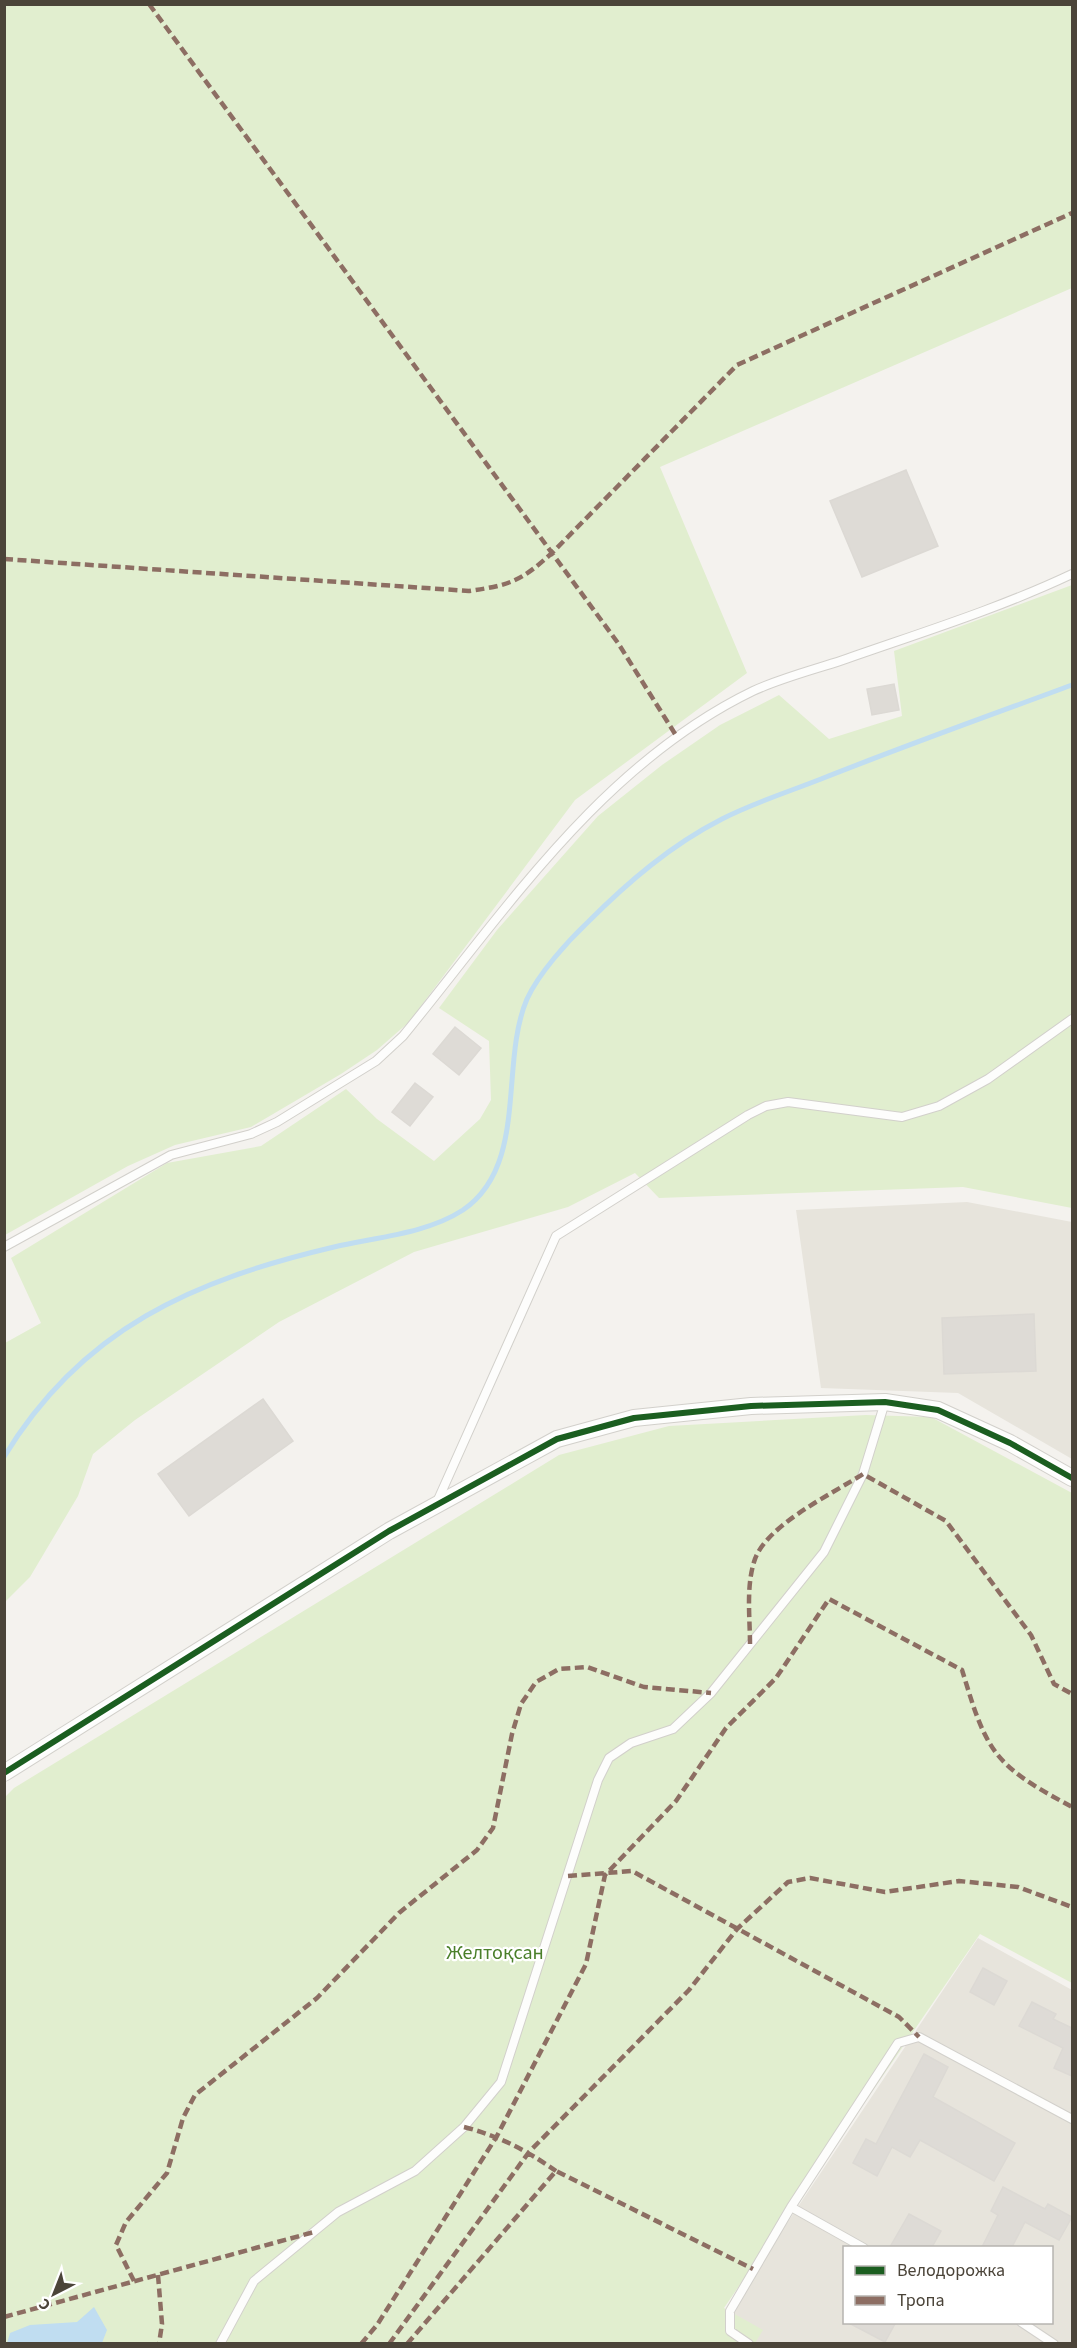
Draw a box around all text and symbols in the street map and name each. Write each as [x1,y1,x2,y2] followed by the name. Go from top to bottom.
[446,1939,544,1967] park label: Желтоқсан
[843,2246,1053,2324] legend
[897,2258,1005,2283] text: Велодорожка
[24,2264,84,2324] north arrow
[897,2288,945,2313] text: Тропа
[34,2293,55,2316] text: С

